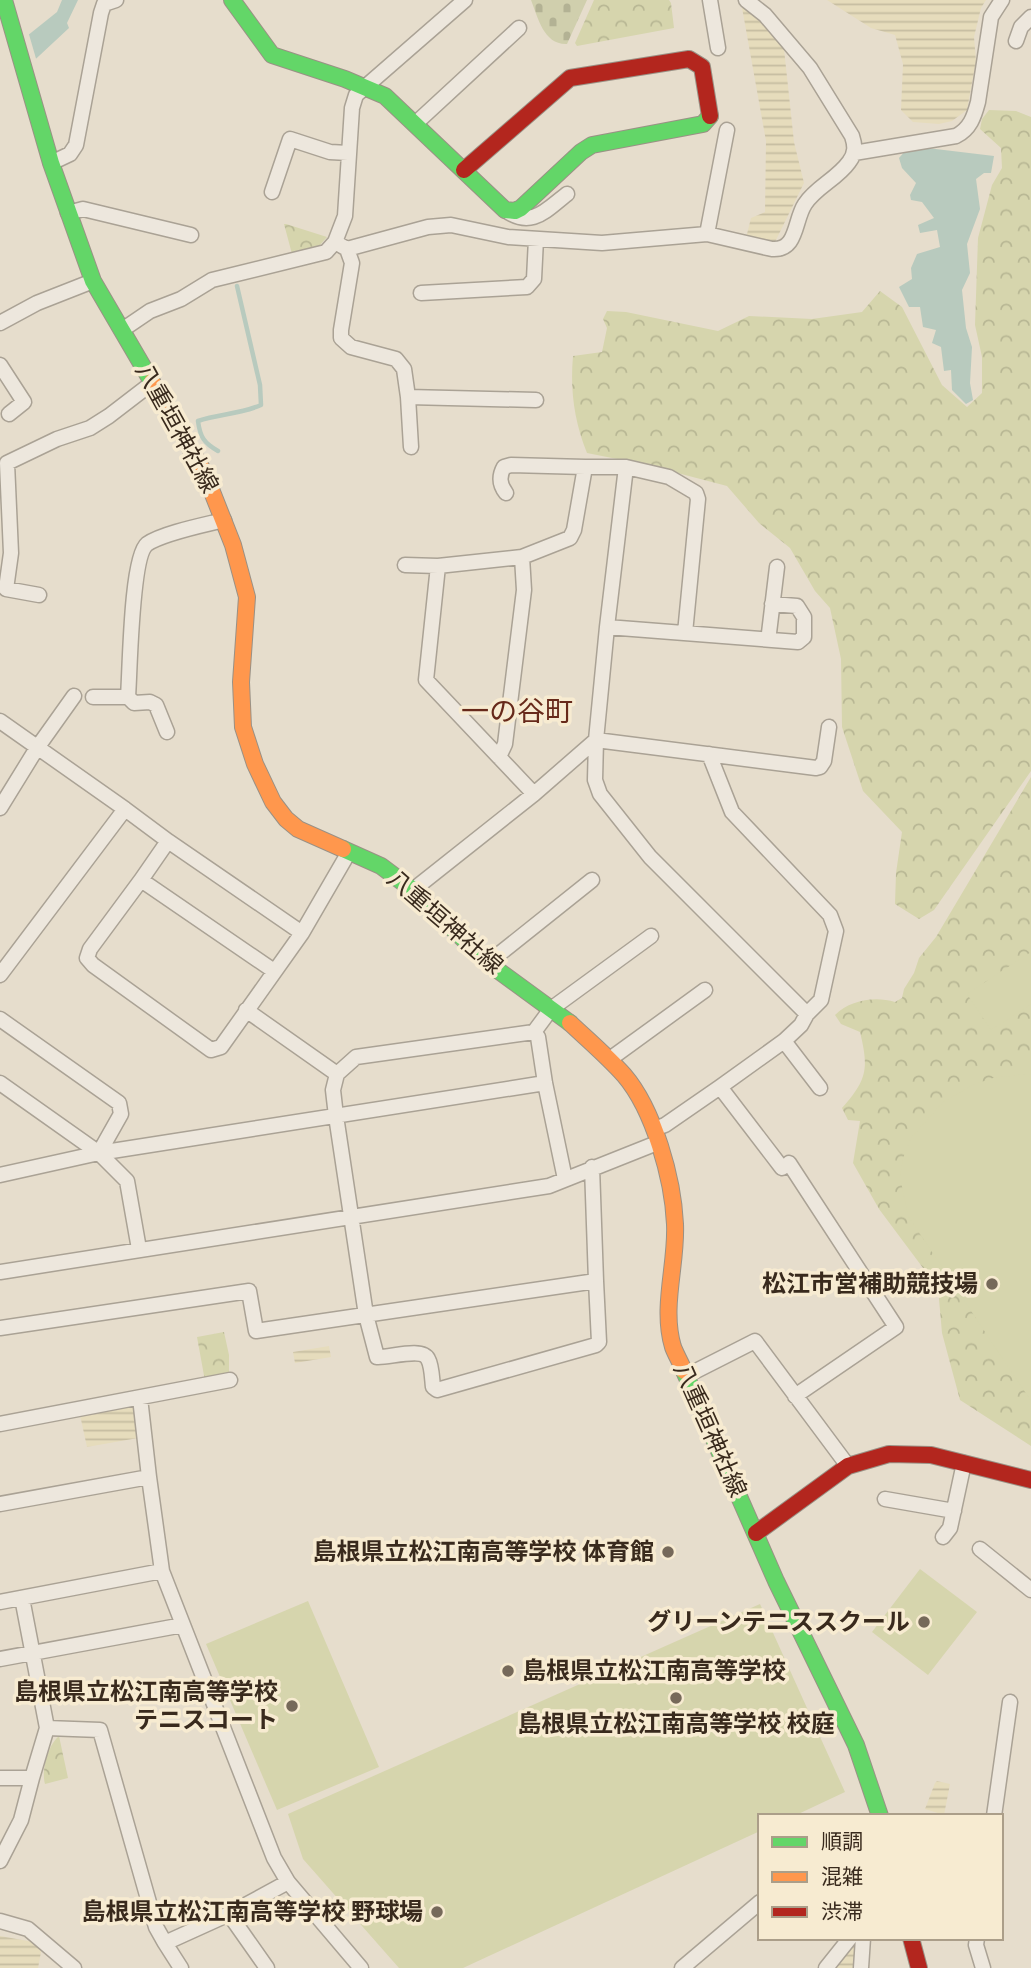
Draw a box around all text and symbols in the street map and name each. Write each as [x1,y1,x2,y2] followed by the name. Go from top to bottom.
[129,355,229,498] street label: 八重垣神社線
[461,689,573,729] district label: 一の谷町
[381,860,512,981] street label: 八重垣神社線
[762,1264,978,1299] place label: 松江市営補助競技場
[984,1276,1000,1292] marker: 松江市営補助競技場
[667,1356,758,1502] street label: 八重垣神社線
[313,1532,654,1567] place label: 島根県立松江南高等学校 体育館
[660,1544,676,1560] marker: 島根県立松江南高等学校 体育館
[647,1602,910,1637] place label: グリーンテニススクール
[916,1614,932,1630] marker: グリーンテニススクール
[522,1651,786,1686] place label: 島根県立松江南高等学校
[500,1663,516,1679] marker: 島根県立松江南高等学校
[14,1672,278,1735] place label: 島根県立松江南高等学校 テニスコート
[668,1690,684,1706] marker: 島根県立松江南高等学校 校庭
[284,1698,300,1714] marker: 島根県立松江南高等学校 テニスコート
[517,1704,835,1739] place label: 島根県立松江南高等学校 校庭
[758,1814,1003,1940] legend
[821,1825,863,1855] text: 順調
[821,1860,863,1890] text: 混雑
[82,1892,423,1927] place label: 島根県立松江南高等学校 野球場
[821,1895,863,1925] text: 渋滞
[429,1904,445,1920] marker: 島根県立松江南高等学校 野球場

